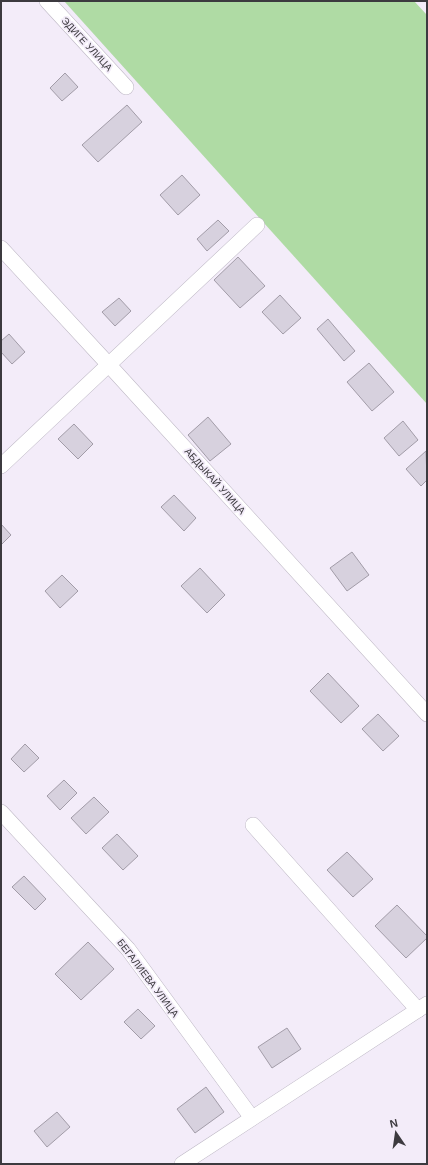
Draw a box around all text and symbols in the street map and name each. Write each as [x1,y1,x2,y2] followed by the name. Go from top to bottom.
[59,15,115,73] street label: ЭДИГЕ УЛИЦА
[182,445,249,517] street label: АБДЫКАЙ УЛИЦА
[115,937,181,1019] street label: БЕГАЛИЕВА УЛИЦА
[376,1113,416,1153] north arrow
[389,1117,399,1130] text: N

